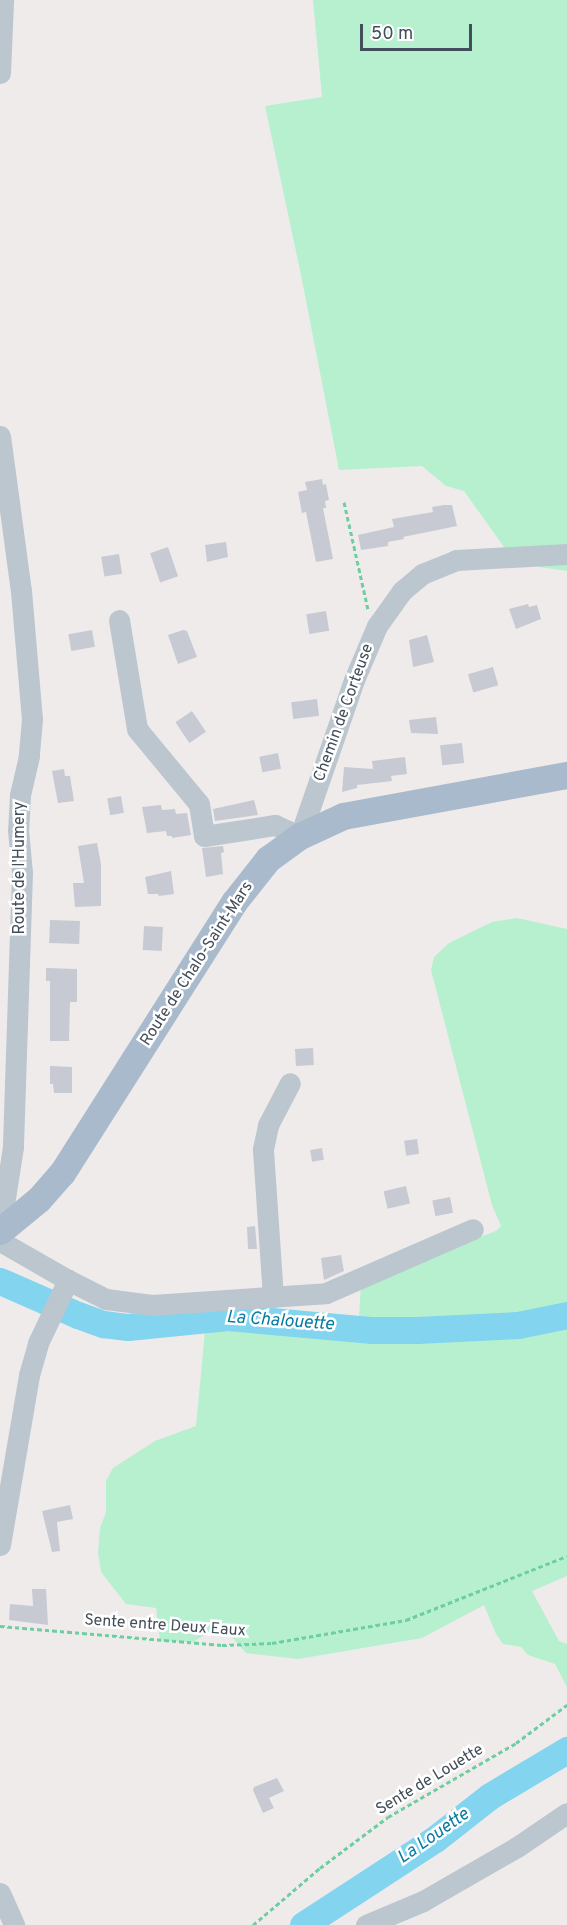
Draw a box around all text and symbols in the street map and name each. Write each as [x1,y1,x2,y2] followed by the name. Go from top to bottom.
[363,12,476,50] scale bar
[371,23,413,46] text: 50 m
[310,641,378,785] street label: Chemin de Corteuse
[10,801,30,935] street label: Route de l'Humery
[137,878,257,1050] street label: Route de Chalo-Saint-Mars
[226,1307,334,1337] water label: La Chalouette
[84,1611,246,1641] street label: Sente entre Deux Eaux
[373,1740,487,1820] street label: Sente de Louette
[394,1804,474,1870] water label: La Louette

